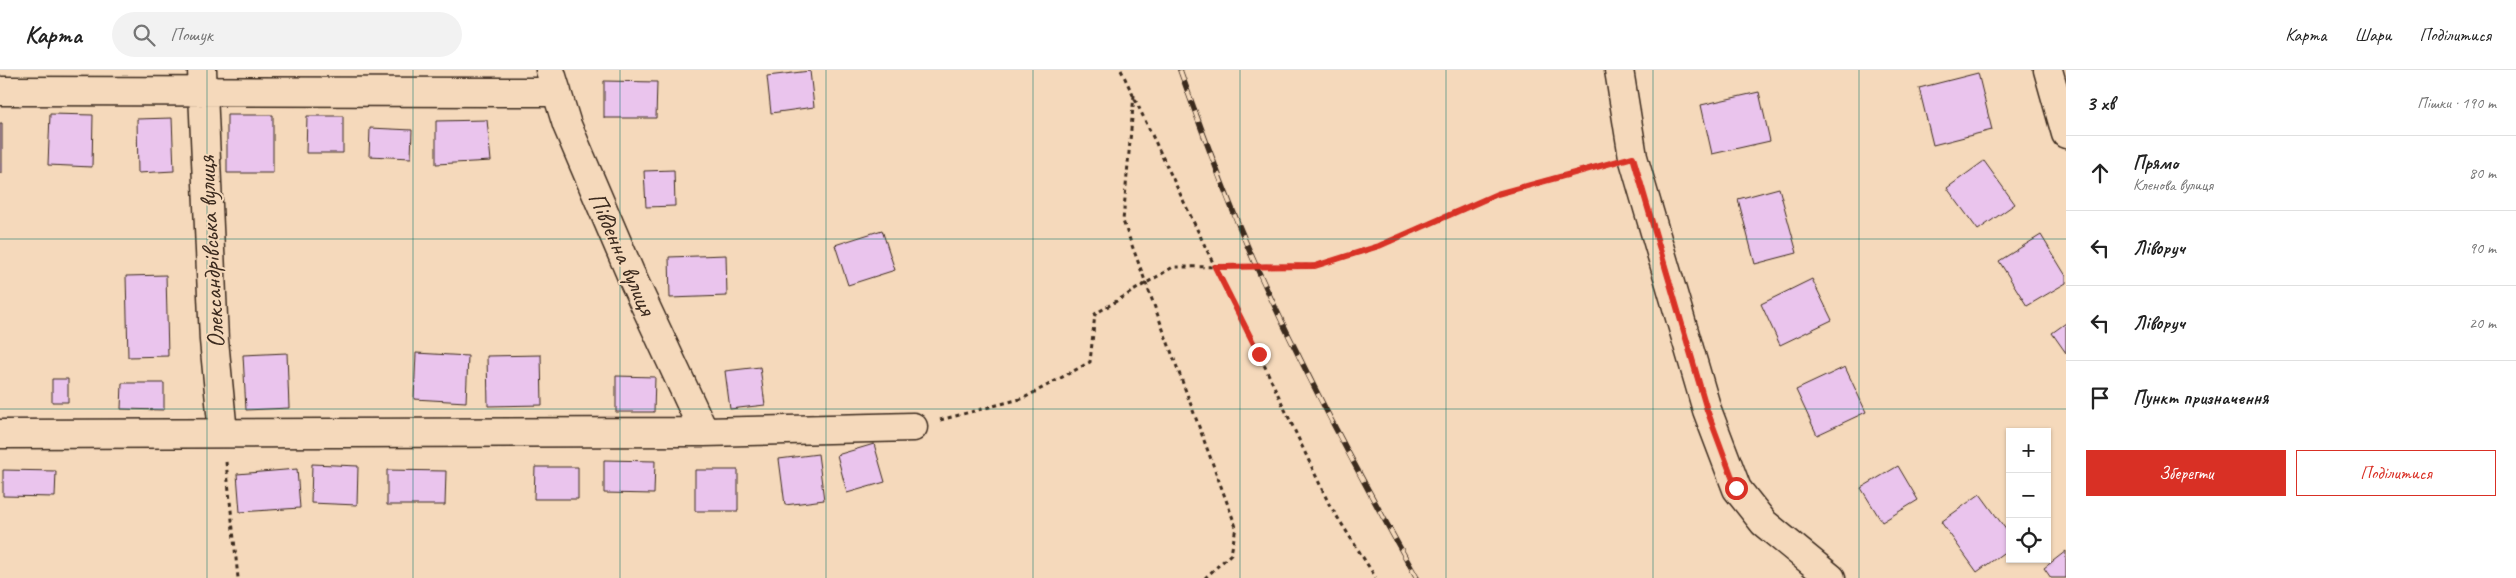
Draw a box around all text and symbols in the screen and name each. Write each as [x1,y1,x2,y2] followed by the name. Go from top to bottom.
[112,12,462,57] search box
[25,20,82,50] text: Карта
[130,21,158,49] icon: search
[170,23,213,47] text: Пошук
[2285,24,2326,46] text: Карта
[2354,24,2391,46] text: Шари
[2419,24,2491,46] text: Поділитися
[2086,90,2115,116] text: 3 хв
[2417,93,2496,113] text: Пішки · 190 m
[2133,151,2178,175] text: Прямо
[190,154,232,349] street label: Олександрівська вулиця
[2086,159,2114,187] icon: ahead
[2469,163,2496,183] text: 80 m
[2133,175,2213,195] text: Кленова вулиця
[581,187,664,322] street label: Південна вулиця
[2086,234,2114,262] icon: left
[2133,236,2185,260] text: Ліворуч
[2469,238,2496,258] text: 90 m
[2086,309,2114,337] icon: left
[2133,311,2185,335] text: Ліворуч
[2469,313,2496,333] text: 20 m
[1248,343,1271,366] route end
[2086,384,2114,412] icon: arrive
[2133,386,2268,410] text: Пункт призначення
[2006,428,2051,563] map controls
[2006,428,2051,473] button: +
[2086,450,2286,496] button: Зберегти
[2296,450,2496,496] button: Поділитися
[2006,473,2051,518] button: −
[1725,477,1748,500] route start
[2006,518,2051,563] button: locate

